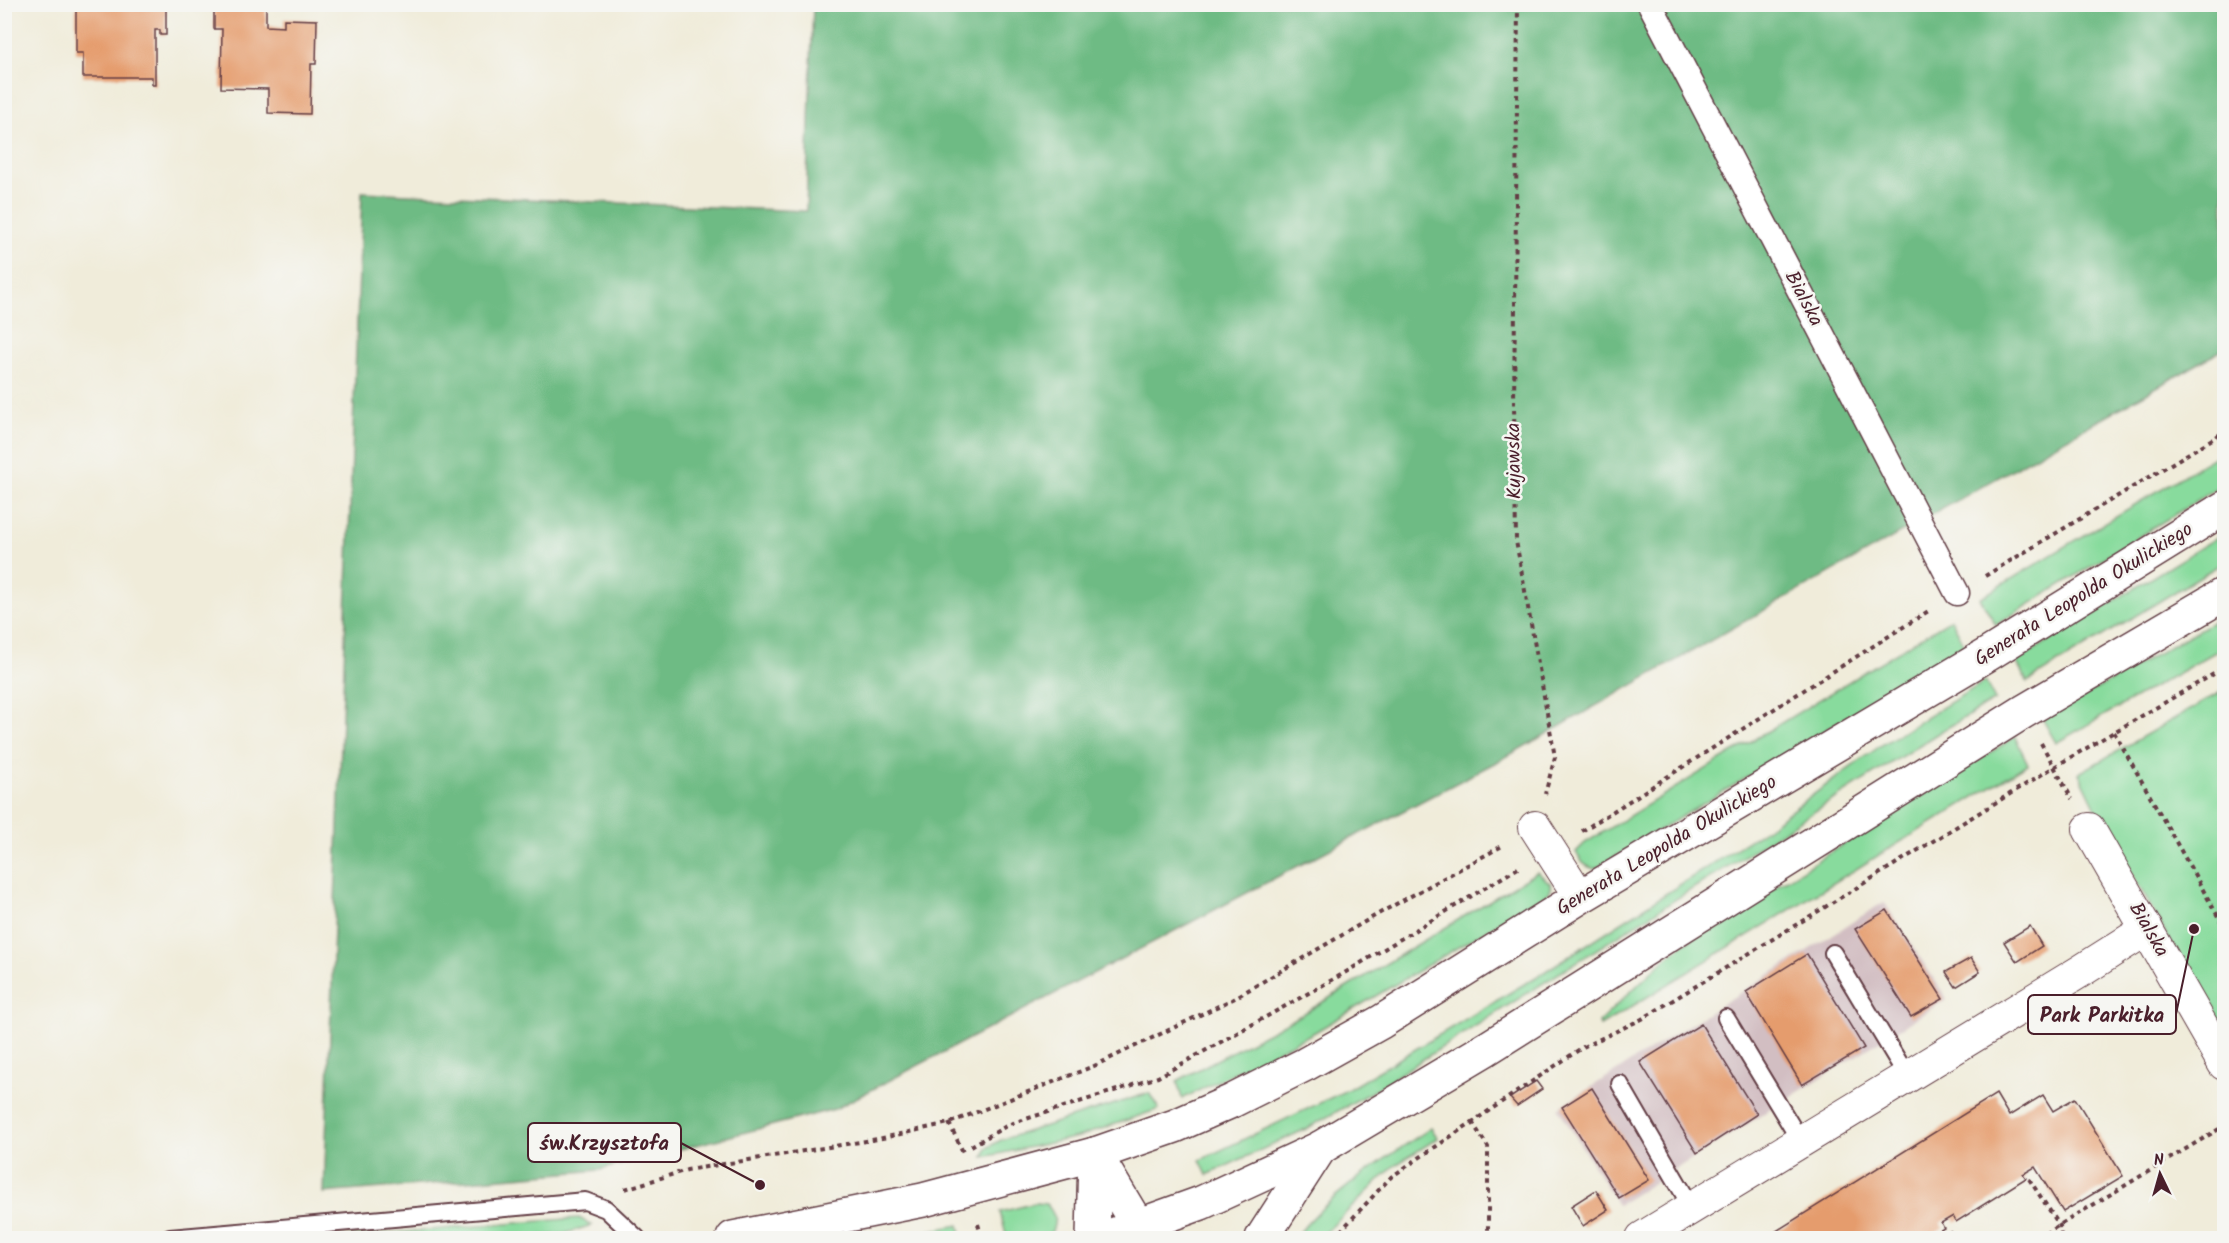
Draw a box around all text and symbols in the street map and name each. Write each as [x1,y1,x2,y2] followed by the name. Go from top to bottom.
[1775,265,1831,333] street label: Bialska
[1498,422,1532,500] street label: Kujawska
[1968,514,2200,676] street label: Generała Leopolda Okulickiego
[1550,767,1784,925] street label: Generała Leopolda Okulickiego
[2119,896,2177,964] street label: Bialska
[2028,995,2176,1034] callout: Park Parkitka
[2040,1000,2165,1033] text: Park Parkitka
[528,1123,681,1162] callout: św.Krzysztofa
[539,1128,669,1161] text: św.Krzysztofa
[2130,1144,2190,1204] north arrow
[2153,1148,2165,1173] text: N

